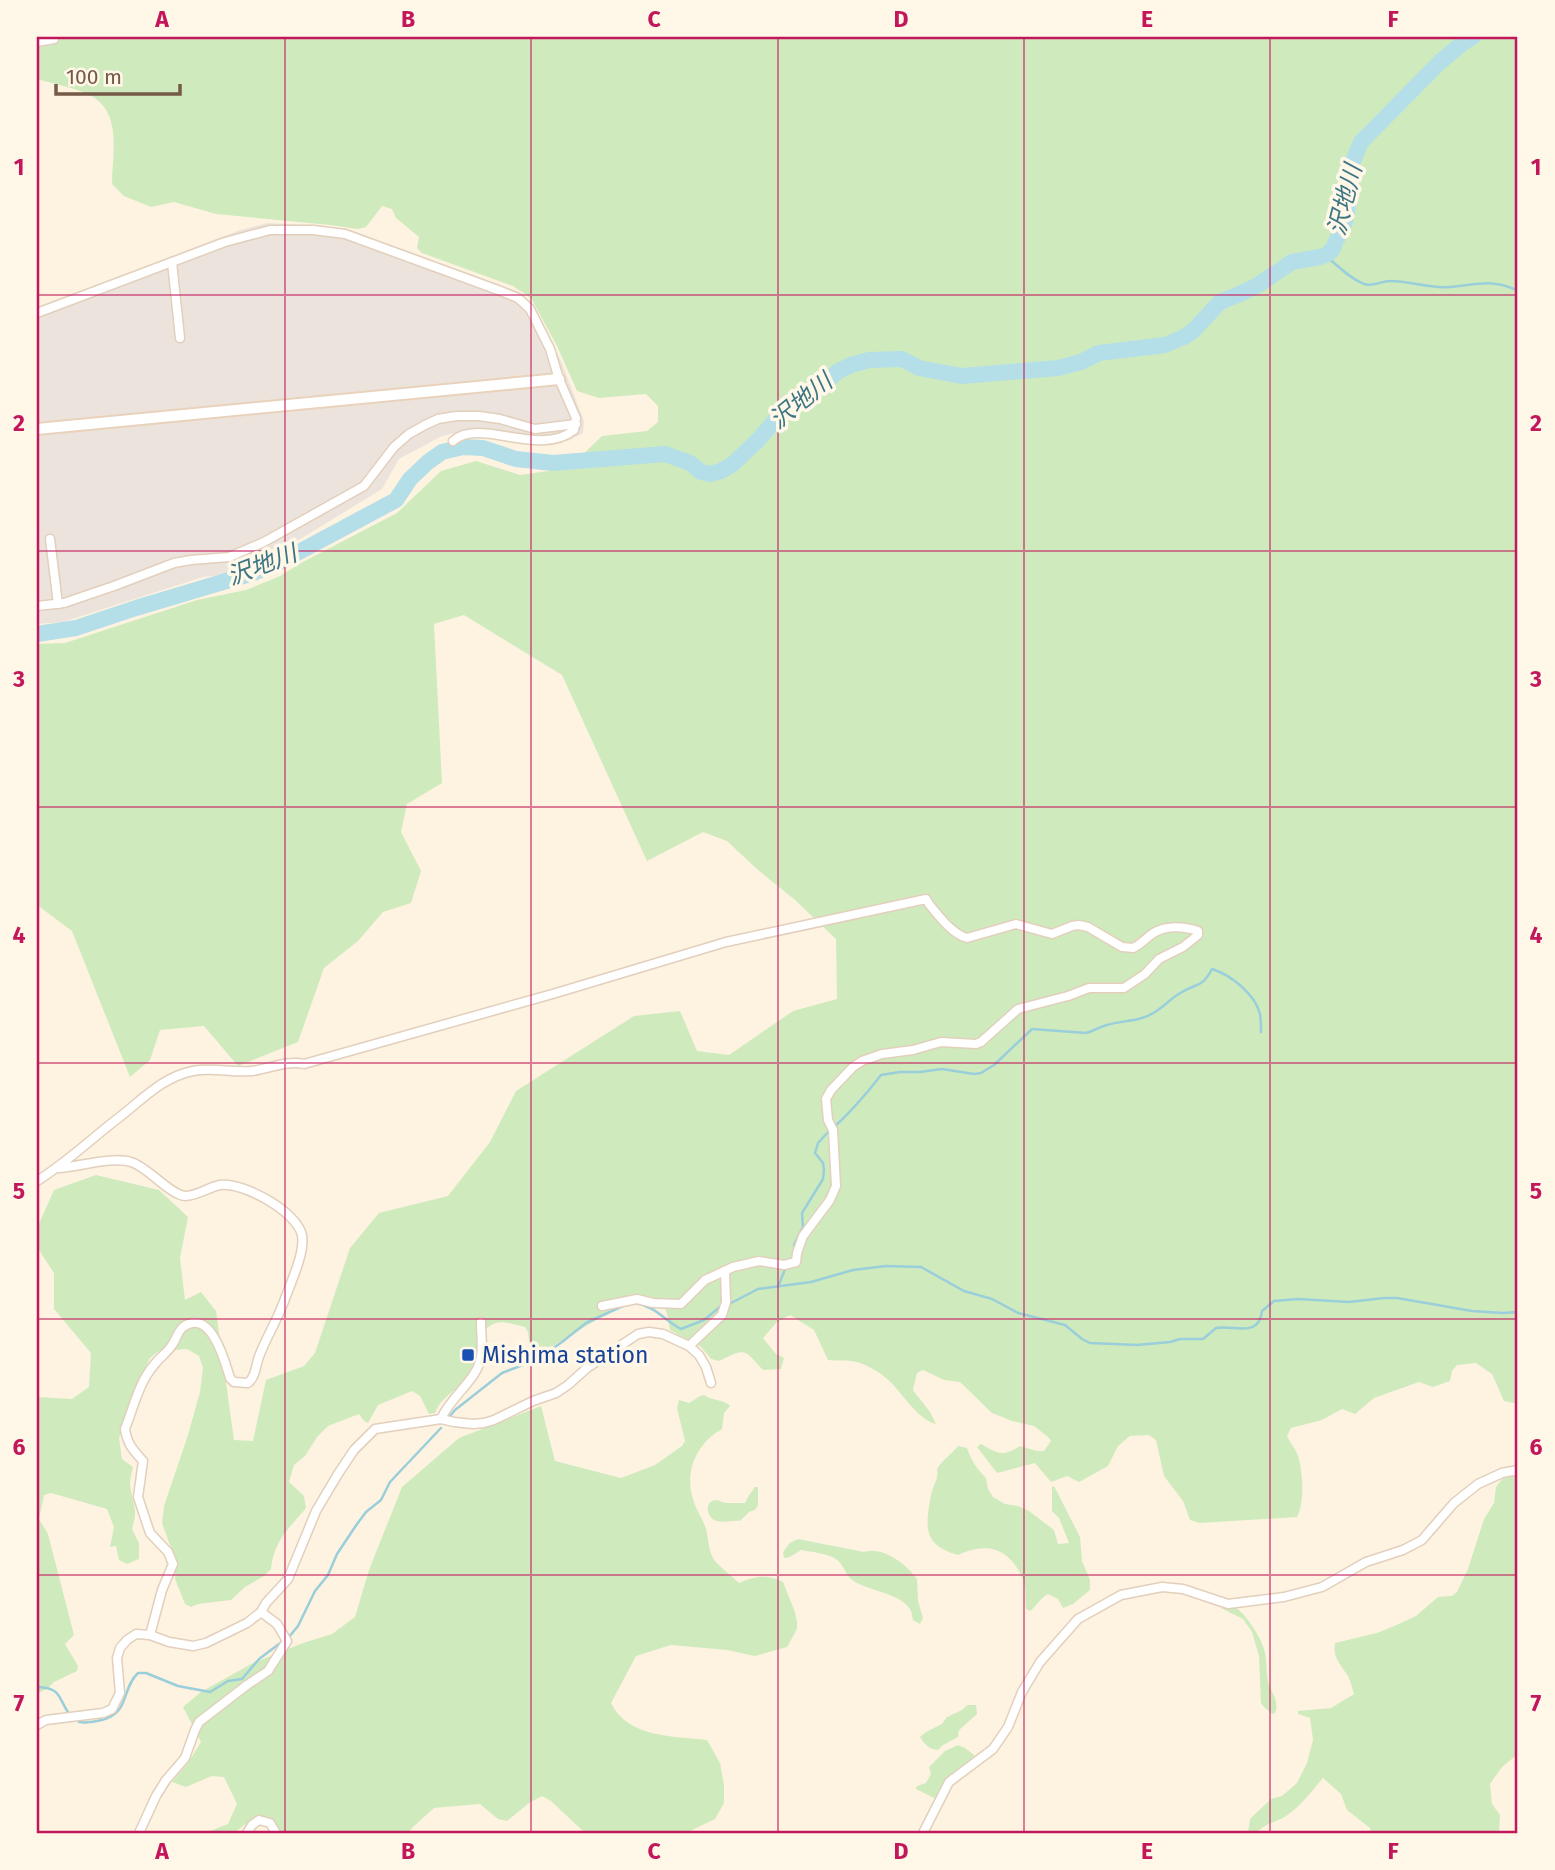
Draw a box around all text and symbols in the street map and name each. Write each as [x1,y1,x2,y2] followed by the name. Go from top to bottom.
[154,5,169,33] text: A
[401,5,415,33] text: B
[647,5,661,33] text: C
[894,5,909,33] text: D
[1141,5,1153,33] text: E
[1387,5,1399,33] text: F
[56,52,180,96] scale bar
[66,64,122,90] text: 100 m
[14,153,24,181] text: 1
[1531,153,1541,181] text: 1
[1323,159,1368,238] water label: 沢地川
[764,366,840,435] water label: 沢地川
[13,409,25,437] text: 2
[1530,409,1542,437] text: 2
[223,538,303,591] water label: 沢地川
[12,665,25,693] text: 3
[1529,665,1542,693] text: 3
[13,921,26,949] text: 4
[1530,921,1543,949] text: 4
[13,1177,25,1205] text: 5
[1530,1177,1542,1205] text: 5
[482,1341,649,1369] place label: Mishima station
[460,1347,476,1363] marker: Mishima station
[13,1433,26,1461] text: 6
[1530,1433,1543,1461] text: 6
[14,1689,25,1717] text: 7
[1531,1689,1542,1717] text: 7
[154,1837,169,1865] text: A
[401,1837,415,1865] text: B
[647,1837,661,1865] text: C
[894,1837,909,1865] text: D
[1141,1837,1153,1865] text: E
[1387,1837,1399,1865] text: F

